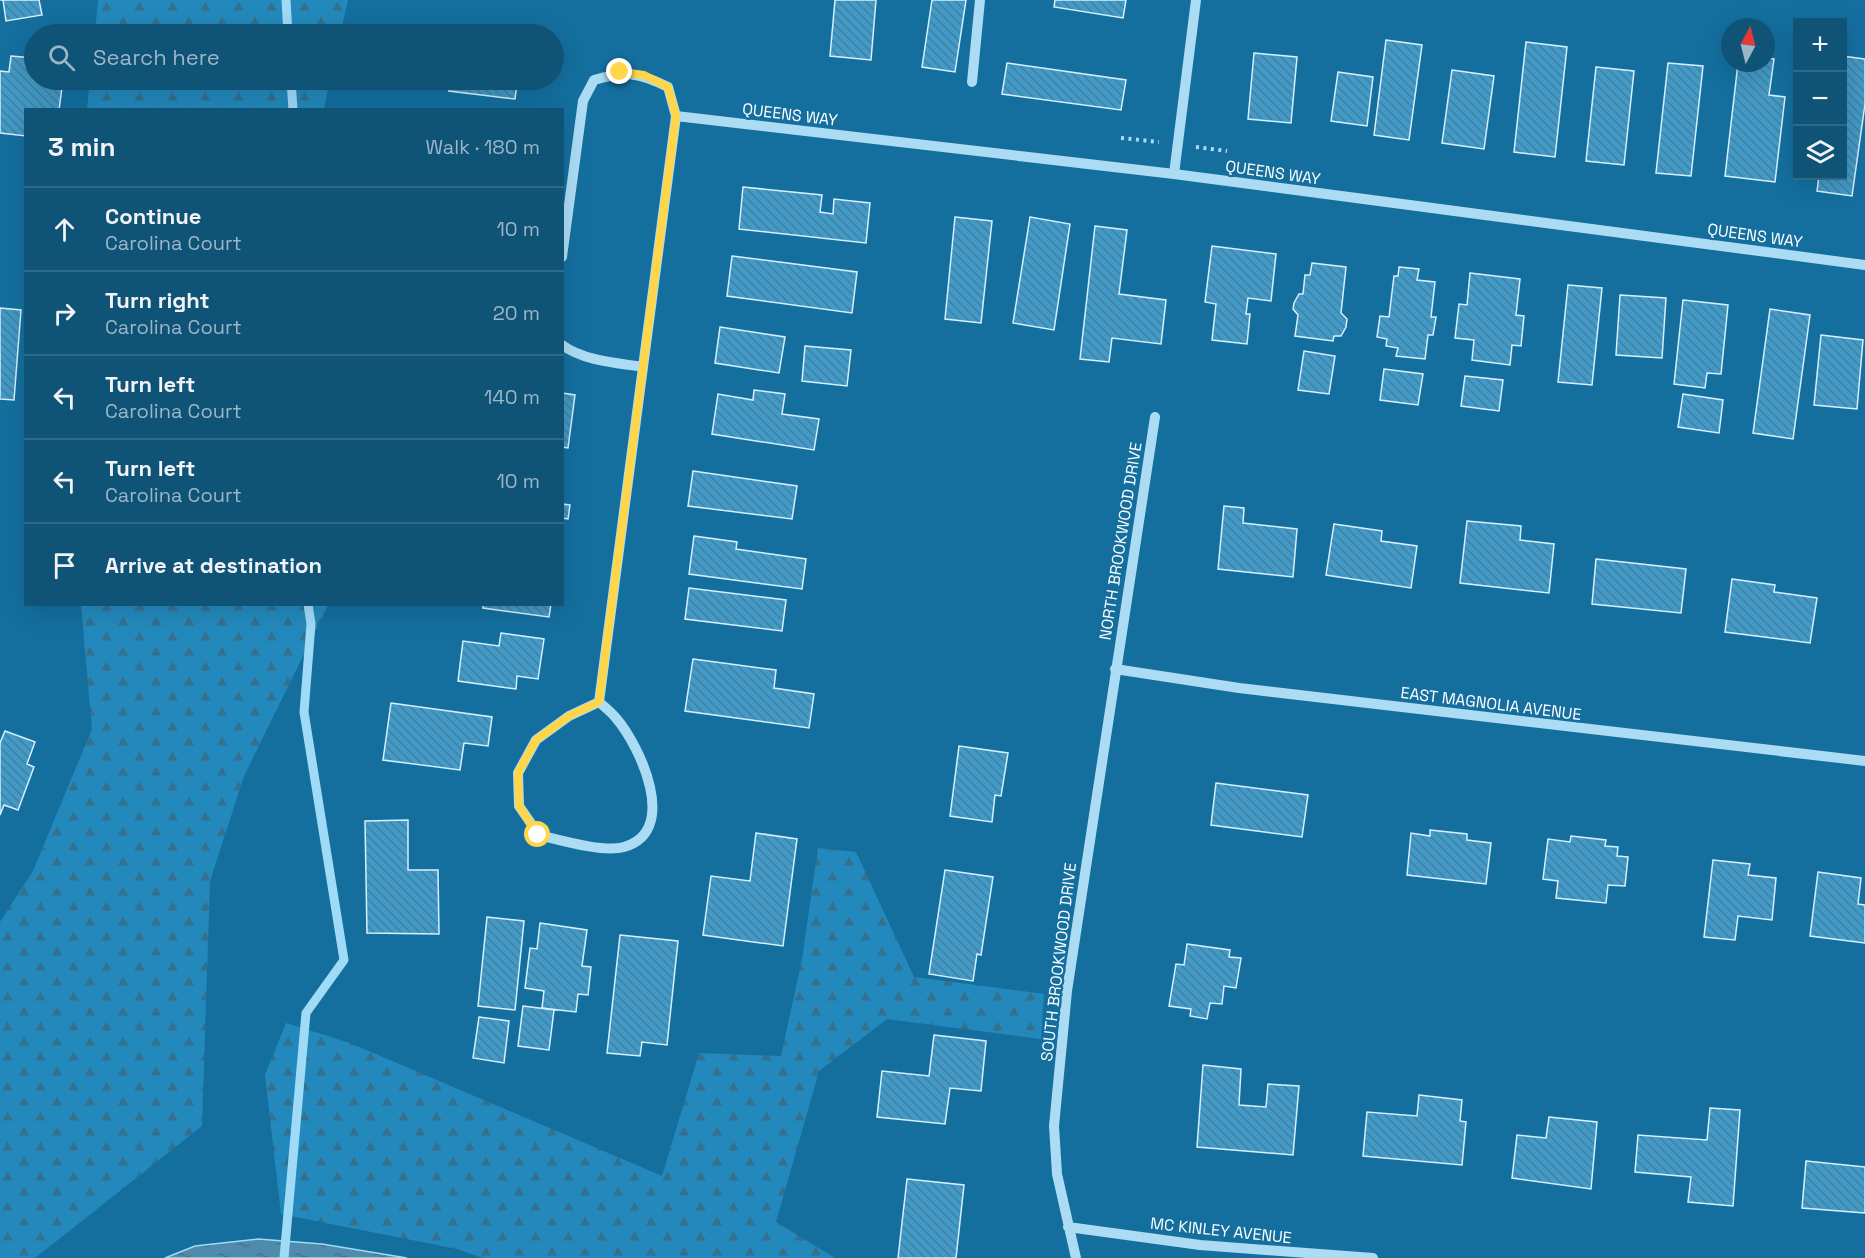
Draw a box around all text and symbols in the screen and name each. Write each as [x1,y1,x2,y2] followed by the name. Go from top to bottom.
[1721,18,1775,72] north arrow
[1793,18,1847,180] map controls
[1793,18,1847,72] button: +
[24,24,564,90] search box
[45,41,78,74] icon: search
[93,43,220,71] text: Search here
[606,58,632,84] route end
[1793,72,1847,126] button: −
[741,98,839,131] street label: QUEENS WAY
[1793,126,1847,180] button: layers
[48,130,116,164] text: 3 min
[426,134,540,160] text: Walk · 180 m
[1224,155,1322,190] street label: QUEENS WAY
[105,202,201,230] text: Continue
[48,213,81,246] icon: ahead
[496,216,540,242] text: 10 m
[1706,218,1804,253] street label: QUEENS WAY
[105,230,242,256] text: Carolina Court
[105,286,210,314] text: Turn right
[48,297,81,330] icon: right
[493,300,540,326] text: 20 m
[105,314,242,340] text: Carolina Court
[105,370,195,398] text: Turn left
[48,381,81,414] icon: left
[484,384,540,410] text: 140 m
[105,398,242,424] text: Carolina Court
[1094,441,1147,642] street label: NORTH BROOKWOOD DRIVE
[105,454,195,482] text: Turn left
[48,465,81,498] icon: left
[496,468,540,494] text: 10 m
[105,482,242,508] text: Carolina Court
[48,549,81,582] icon: arrive
[105,551,322,579] text: Arrive at destination
[1399,682,1583,725] street label: EAST MAGNOLIA AVENUE
[524,821,550,847] route start
[1036,861,1081,1063] street label: SOUTH BROOKWOOD DRIVE
[1149,1213,1293,1248] street label: MC KINLEY AVENUE

